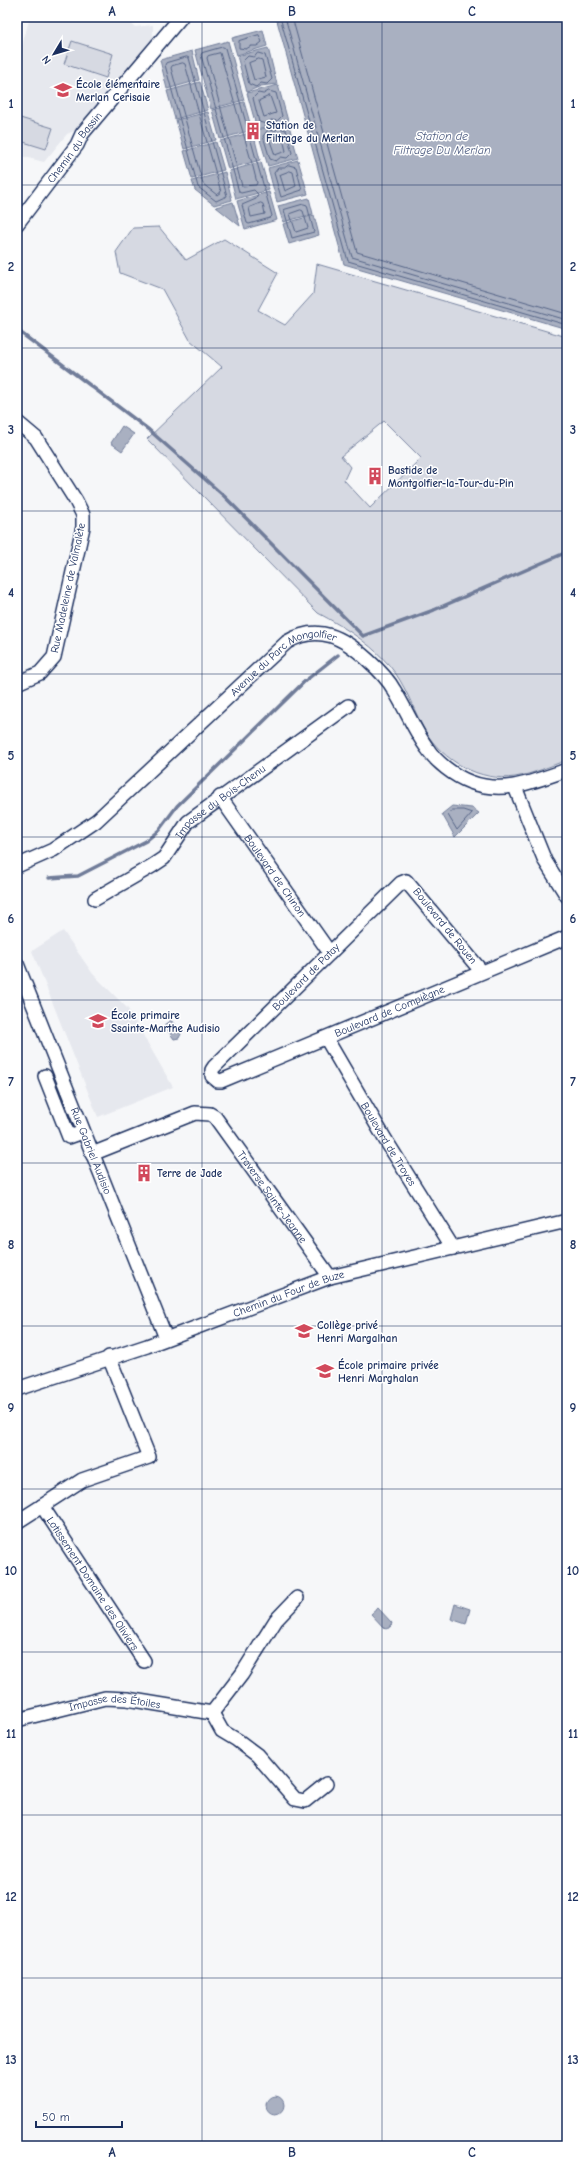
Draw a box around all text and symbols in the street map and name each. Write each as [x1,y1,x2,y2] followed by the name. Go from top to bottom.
[108,4,116,19] text: A
[288,4,296,19] text: B
[468,4,476,19] text: C
[34,34,74,74] north arrow
[39,53,54,67] text: N
[76,77,161,104] place label: École élémentaire Merlan Cerisaie
[53,80,73,100] school or university icon: École élémentaire Merlan Cerisaie
[8,96,14,111] text: 1
[570,96,576,111] text: 1
[44,109,105,185] street label: Chemin du Bassin
[266,119,355,145] place label: Station de Filtrage du Merlan
[243,121,263,141] building icon: Station de Filtrage du Merlan
[393,129,491,157] water label: Station de Filtrage Du Merlan
[8,259,14,274] text: 2
[570,259,576,274] text: 2
[8,422,14,437] text: 3
[570,422,576,437] text: 3
[388,464,514,490] place label: Bastide de Montgolfier-la-Tour-du-Pin
[365,466,385,486] building icon: Bastide de Montgolfier-la-Tour-du-Pin
[48,521,88,654] street label: Rue Madeleine de Valmalète
[8,585,14,600] text: 4
[570,585,576,600] text: 4
[227,627,339,699] street label: Avenue du Parc Mongolfier
[8,748,15,763] text: 5
[570,748,577,763] text: 5
[172,762,268,841] street label: Impasse du Bois-Chenu
[242,832,309,919] street label: Boulevard de Chinon
[410,885,480,967] street label: Boulevard de Rouen
[8,911,15,926] text: 6
[570,911,577,926] text: 6
[270,941,342,1013] street label: Boulevard de Patay
[332,982,447,1040] street label: Boulevard de Compiègne
[111,1008,220,1035] place label: École primaire Ssainte-Marthe Audisio
[88,1011,108,1031] school or university icon: École primaire Ssainte-Marthe Audisio
[8,1074,14,1089] text: 7
[570,1074,576,1089] text: 7
[358,1100,419,1188] street label: Boulevard de Troyes
[68,1105,115,1196] street label: Rue Gabriel Audisio
[235,1148,310,1246] street label: Traverse Sainte-Jeanne
[134,1163,154,1183] building icon: Terre de Jade
[157,1167,223,1180] place label: Terre de Jade
[8,1237,14,1252] text: 8
[570,1237,576,1252] text: 8
[231,1267,346,1320] street label: Chemin du Four de Buze
[317,1319,397,1345] place label: Collège privé Henri Margalhan
[294,1321,314,1341] school or university icon: Collège privé Henri Margalhan
[338,1358,439,1385] place label: École primaire privée Henri Marghalan
[315,1361,335,1381] school or university icon: École primaire privée Henri Marghalan
[8,1400,15,1415] text: 9
[570,1400,577,1415] text: 9
[44,1514,142,1653] street label: Lotissement Domaine des Oliviers
[5,1563,17,1578] text: 10
[567,1563,579,1578] text: 10
[67,1691,162,1713] street label: Impasse des Étoiles
[6,1726,16,1741] text: 11
[568,1726,578,1741] text: 11
[5,1889,17,1904] text: 12
[567,1889,579,1904] text: 12
[5,2052,17,2067] text: 13
[567,2052,579,2067] text: 13
[36,2103,122,2129] scale bar
[42,2110,70,2124] text: 50 m
[108,2145,116,2160] text: A
[288,2145,296,2160] text: B
[468,2145,476,2160] text: C

